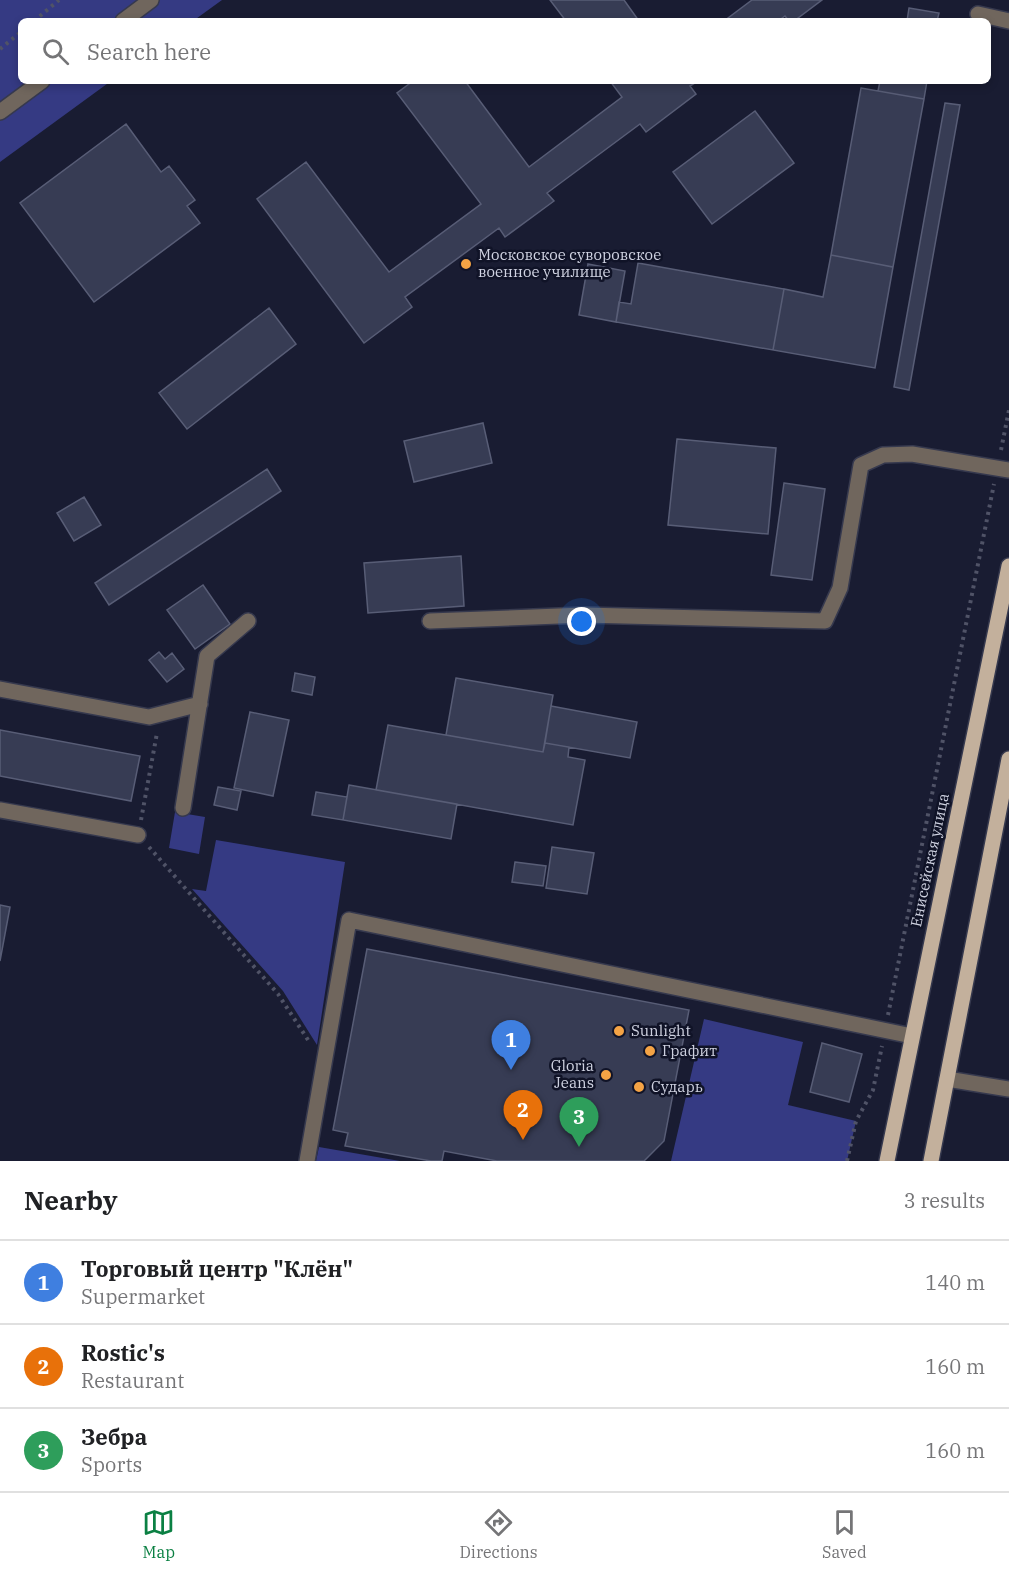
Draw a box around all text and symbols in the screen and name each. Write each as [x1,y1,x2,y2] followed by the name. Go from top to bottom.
[18,18,991,84] search box
[39,35,72,68] icon: search
[87,37,211,66] text: Search here
[478,245,661,281] place label: Московское суворовское военное училище
[459,257,473,271] marker: Московское суворовское военное училище
[567,607,596,636] your location
[906,791,953,928] street label: Енисейская улица
[492,1020,530,1070] pin: 1
[631,1021,691,1040] place label: Sunlight
[612,1024,626,1038] marker: Sunlight
[662,1041,717,1060] place label: Графит
[643,1044,657,1058] marker: Графит
[551,1056,594,1092] place label: Gloria Jeans
[599,1068,613,1082] marker: Gloria Jeans
[651,1077,703,1096] place label: Сударь
[632,1080,646,1094] marker: Сударь
[504,1090,542,1140] pin: 2
[560,1098,598,1147] pin: 3
[24,1183,118,1217] text: Nearby
[904,1187,985,1214] text: 3 results
[81,1254,353,1283] text: Торговый центр "Клён"
[38,1269,50,1296] text: 1
[925,1269,985,1296] text: 140 m
[81,1283,205,1310] text: Supermarket
[81,1338,165,1367] text: Rostic's
[38,1353,50,1380] text: 2
[925,1353,985,1380] text: 160 m
[81,1367,184,1394] text: Restaurant
[81,1422,147,1451] text: Зебра
[38,1437,50,1464] text: 3
[925,1437,985,1464] text: 160 m
[81,1451,142,1478] text: Sports
[142,1506,175,1562] tab: Map
[460,1506,538,1562] tab: Directions
[822,1506,867,1562] tab: Saved

